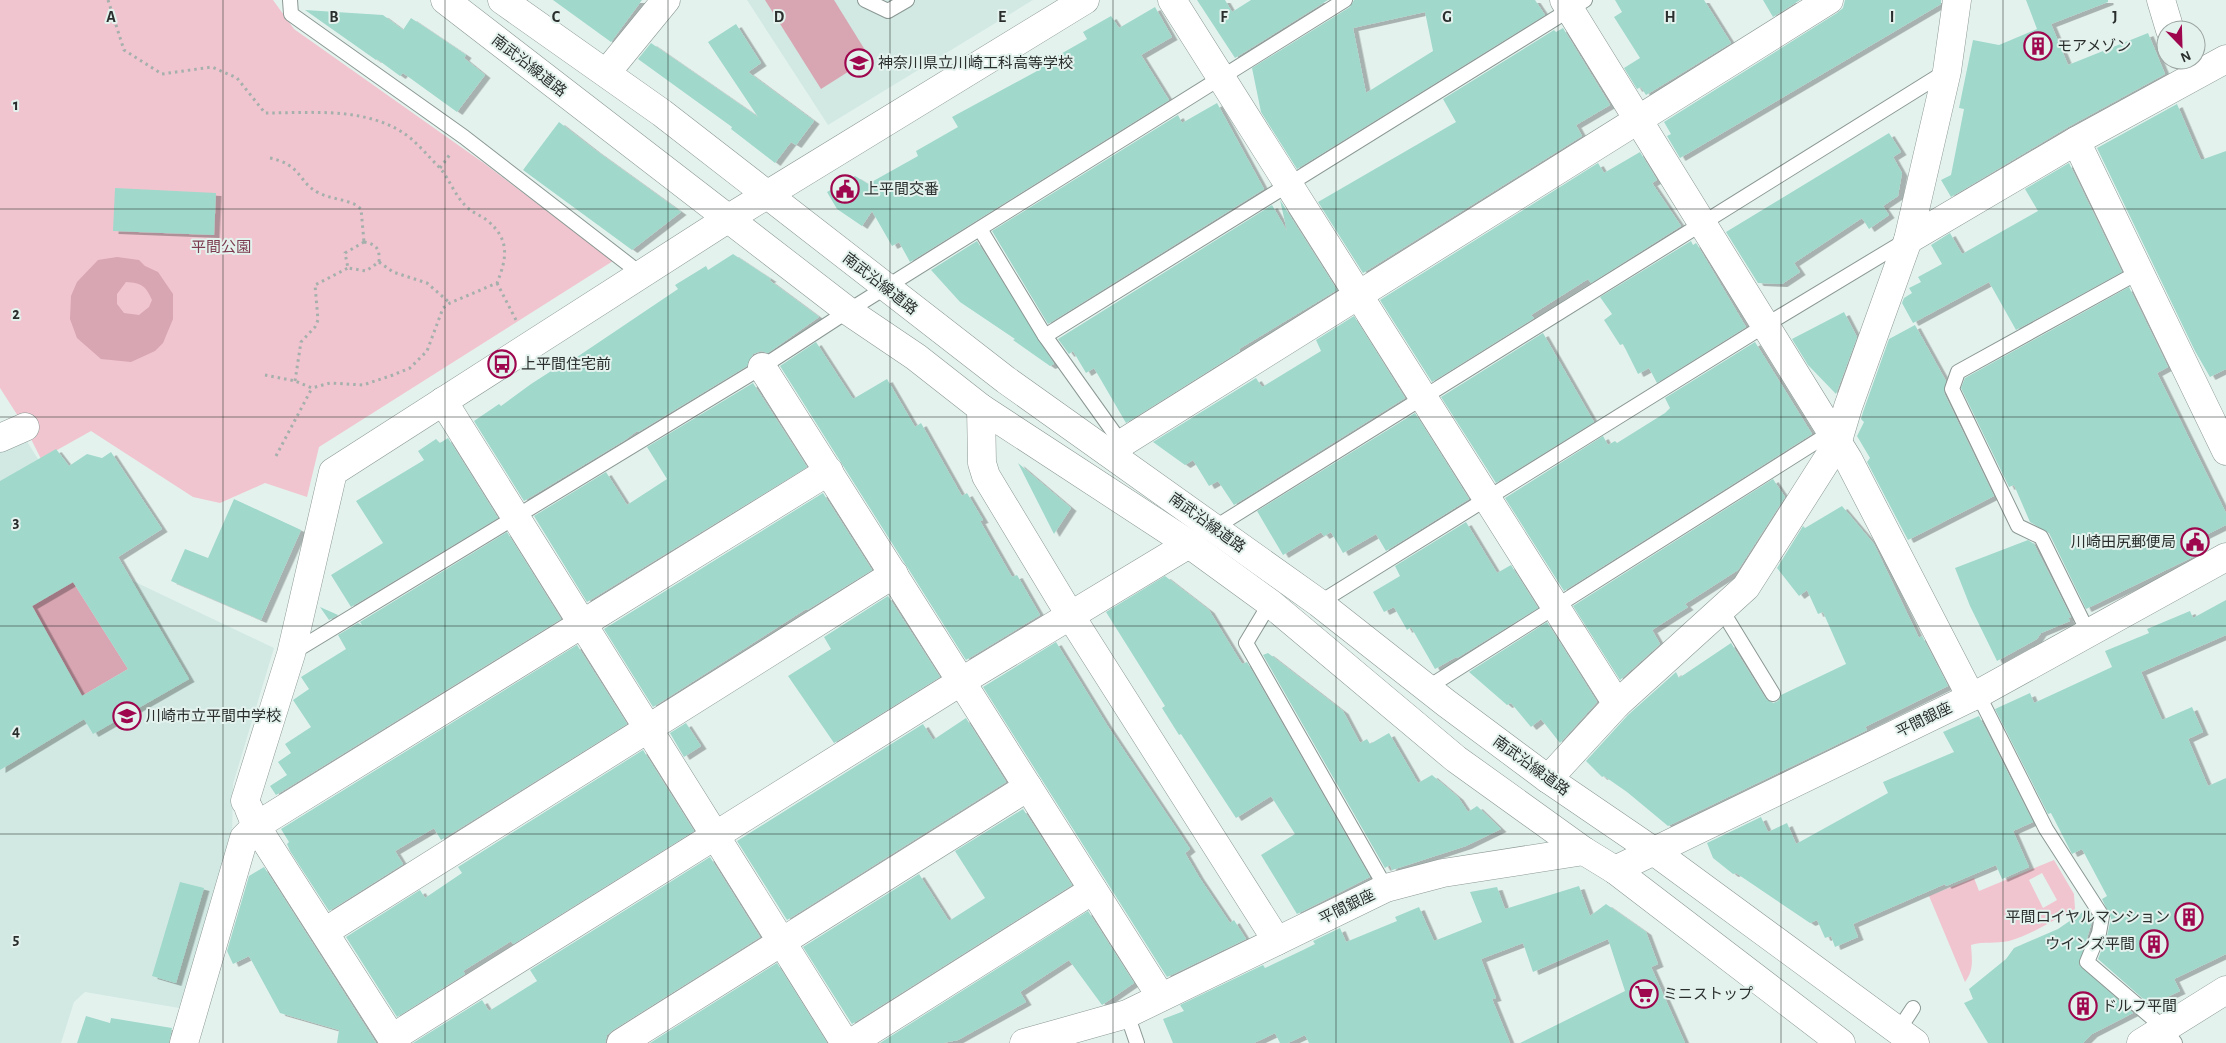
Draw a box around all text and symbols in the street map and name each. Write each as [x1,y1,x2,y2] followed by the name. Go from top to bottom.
[106,9,116,25] text: A
[329,9,339,25] text: B
[552,9,561,25] text: C
[774,9,785,25] text: D
[998,9,1006,25] text: E
[1220,9,1228,25] text: F
[1442,9,1452,25] text: G
[1664,9,1676,25] text: H
[1890,9,1894,25] text: I
[2112,9,2118,25] text: J
[2156,20,2206,70] north arrow
[2023,31,2053,61] building icon: モアメゾン
[489,32,570,100] street label: 南武沿線道路
[2057,38,2131,54] place label: モアメゾン
[844,48,874,78] school or university icon: 神奈川県立川崎工科高等学校
[2178,48,2193,64] text: N
[878,55,1073,71] place label: 神奈川県立川崎工科高等学校
[13,97,19,113] text: 1
[830,174,860,204] public building icon: 上平間交番
[864,181,939,197] place label: 上平間交番
[191,239,251,255] park label: 平間公園
[840,250,921,318] street label: 南武沿線道路
[12,306,20,322] text: 2
[487,349,517,379] bus stop icon: 上平間住宅前
[521,356,611,372] place label: 上平間住宅前
[1166,490,1248,556] street label: 南武沿線道路
[13,514,20,530] text: 3
[2180,527,2210,557] public building icon: 川崎田尻郵便局
[2071,534,2176,550] place label: 川崎田尻郵便局
[1893,699,1954,740] street label: 平間銀座
[112,701,142,731] school or university icon: 川崎市立平間中学校
[146,708,281,724] place label: 川崎市立平間中学校
[12,723,20,739] text: 4
[1490,733,1572,799] street label: 南武沿線道路
[1316,886,1377,927] street label: 平間銀座
[2174,902,2204,932] building icon: 平間ロイヤルマンション
[2005,910,2170,925] place label: 平間ロイヤルマンション
[2139,929,2169,959] building icon: ウインズ平間
[13,931,20,947] text: 5
[2045,936,2135,952] place label: ウインズ平間
[1629,979,1659,1009] supermarket icon: ミニストップ
[1663,986,1753,1002] place label: ミニストップ
[2068,991,2098,1021] building icon: ドルフ平間
[2102,999,2177,1014] place label: ドルフ平間

